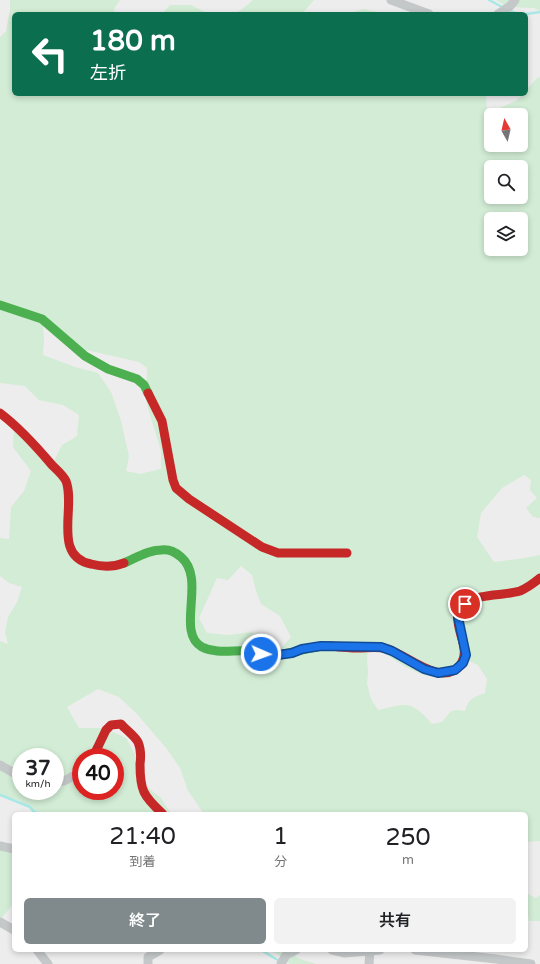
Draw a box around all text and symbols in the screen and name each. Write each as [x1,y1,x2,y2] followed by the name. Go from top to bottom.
[90,24,176,58] text: 180 m
[24,28,76,80] icon: left
[90,62,126,84] text: 左折
[484,108,528,152] north arrow
[484,108,528,256] map controls
[484,160,528,204] button: search
[484,212,528,256] button: layers
[448,587,482,621] pin
[454,593,476,615] icon: arrive
[240,633,282,675] position arrow
[72,748,124,800] speed limit sign: 40
[25,757,51,781] text: 37
[25,778,51,790] text: km/h
[109,822,176,851] text: 21:40
[273,822,288,851] text: 1
[385,823,431,852] text: 250
[402,852,414,868] text: m
[130,854,156,870] text: 到着
[274,854,287,870] text: 分
[24,898,266,944] button: 終了
[274,898,516,944] button: 共有

